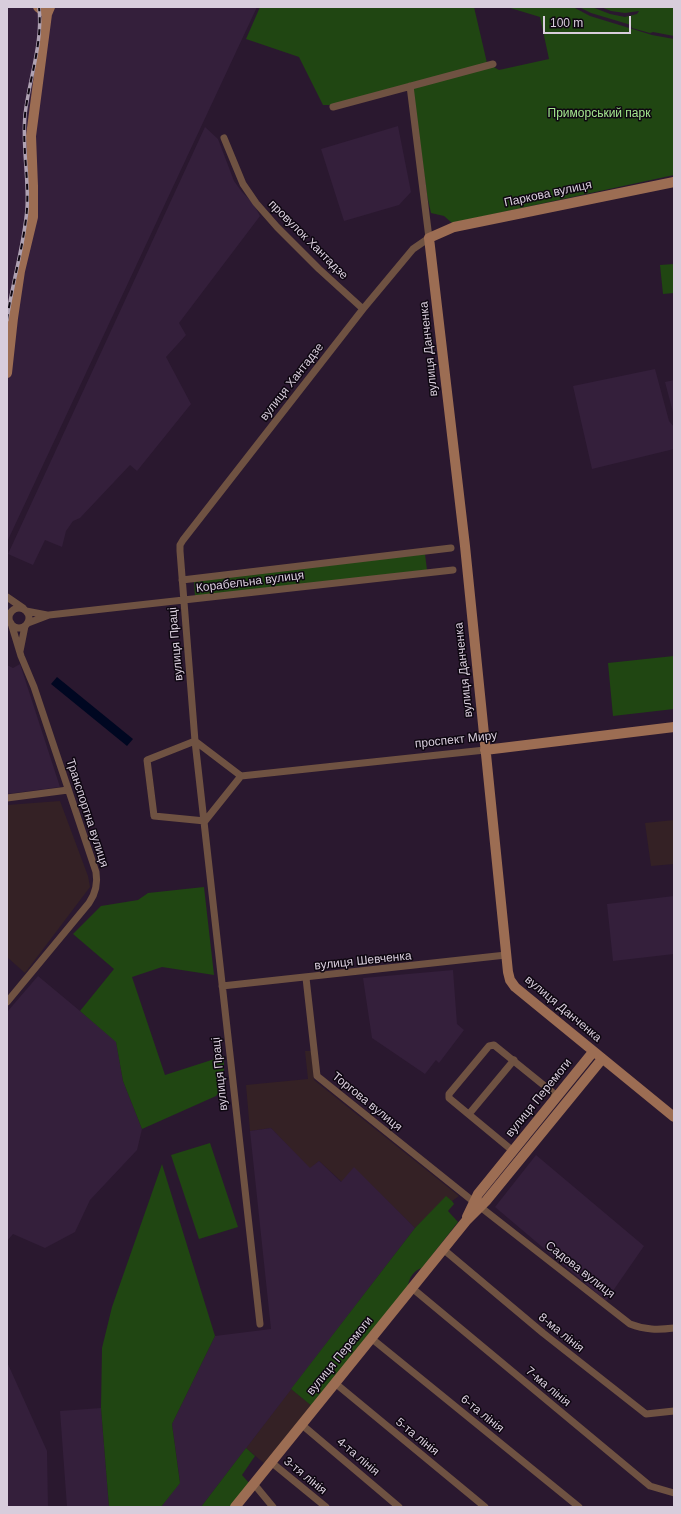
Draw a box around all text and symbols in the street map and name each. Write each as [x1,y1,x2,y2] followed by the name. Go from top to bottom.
[545,8,633,34] scale bar
[550,16,583,30] text: 100 m
[548,107,650,121] park label: Приморський парк
[503,178,593,210] street label: Паркова вулиця
[265,197,351,283] street label: провулок Хантадзе
[417,301,441,397] street label: вулиця Данченка
[257,340,327,424] street label: вулиця Хантадзе
[195,568,305,596] street label: Корабельна вулиця
[166,607,186,681] street label: вулиця Праці
[452,622,476,718] street label: вулиця Данченка
[414,729,498,751] street label: проспект Миру
[63,757,111,869] street label: Транспортна вулиця
[314,949,412,973] street label: вулиця Шевченка
[522,973,604,1045] street label: вулиця Данченка
[209,1037,231,1111] street label: вулиця Праці
[503,1056,575,1140] street label: вулиця Перемоги
[329,1069,405,1135] street label: Торгова вулиця
[542,1238,618,1302] street label: Садова вулиця
[535,1310,587,1356] street label: 8-ма лінія
[304,1314,376,1398] street label: вулиця Перемоги
[523,1364,573,1410] street label: 7-ма лінія
[457,1392,507,1436] street label: 6-та лінія
[392,1415,442,1459] street label: 5-та лінія
[334,1435,382,1479] street label: 4-та лінія
[280,1454,330,1498] street label: 3-тя лінія

